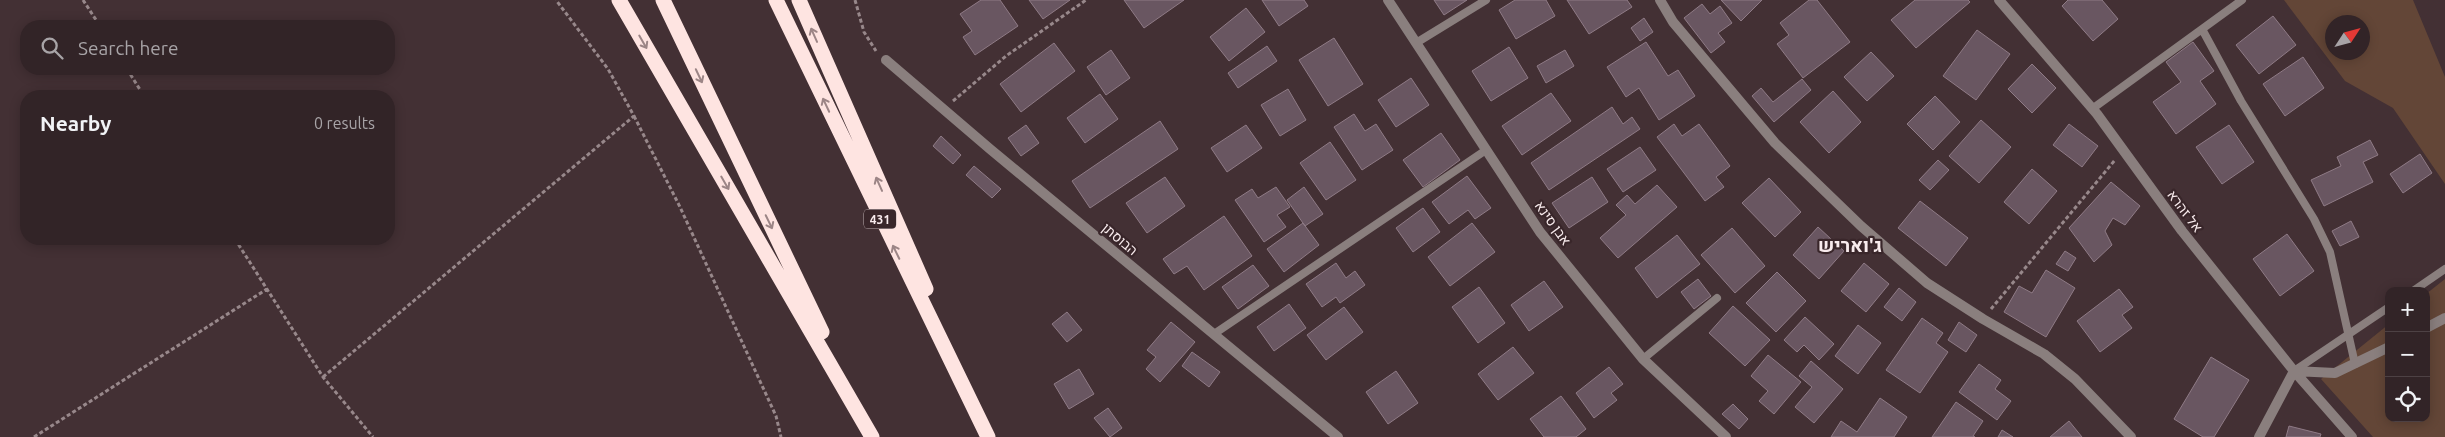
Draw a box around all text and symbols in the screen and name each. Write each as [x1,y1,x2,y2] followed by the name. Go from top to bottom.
[2325,15,2370,60] north arrow
[20,20,395,75] search box
[809,28,819,43] one-way arrow
[38,34,66,62] icon: search
[639,35,649,49] one-way arrow
[78,37,178,59] text: Search here
[695,68,704,83] one-way arrow
[821,98,831,113] one-way arrow
[40,111,111,135] text: Nearby
[314,114,375,132] text: 0 results
[720,175,730,189] one-way arrow
[874,177,884,192] one-way arrow
[2164,187,2206,235] street label: אל זהרא
[1532,198,1574,248] street label: אבן סינא
[864,210,896,228] road number: 431
[764,215,774,230] one-way arrow
[1099,220,1141,258] street label: הבוסתן
[1818,234,1882,256] district label: ג'ואריש
[891,245,901,260] one-way arrow
[2385,287,2430,422] map controls
[2385,287,2430,332] button: +
[2385,332,2430,377] button: −
[2385,377,2430,422] button: locate

